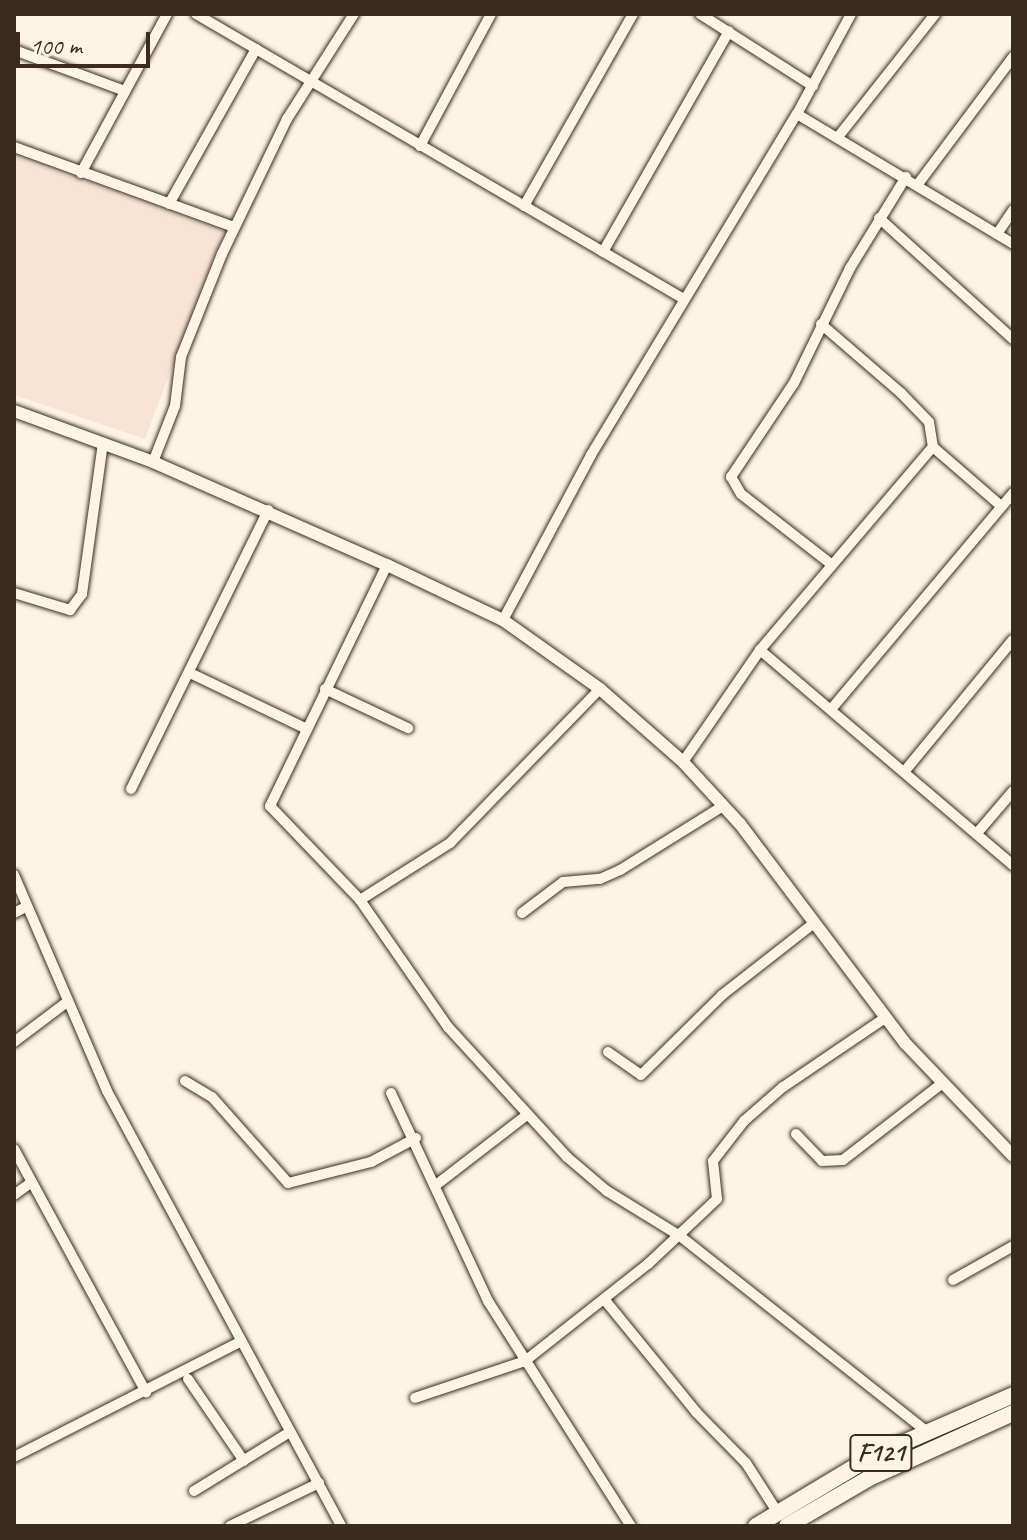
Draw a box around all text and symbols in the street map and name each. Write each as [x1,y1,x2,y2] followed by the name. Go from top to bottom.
[20,16,154,66] scale bar
[30,31,82,61] text: 100 m
[849,1431,913,1475] road number: F121

